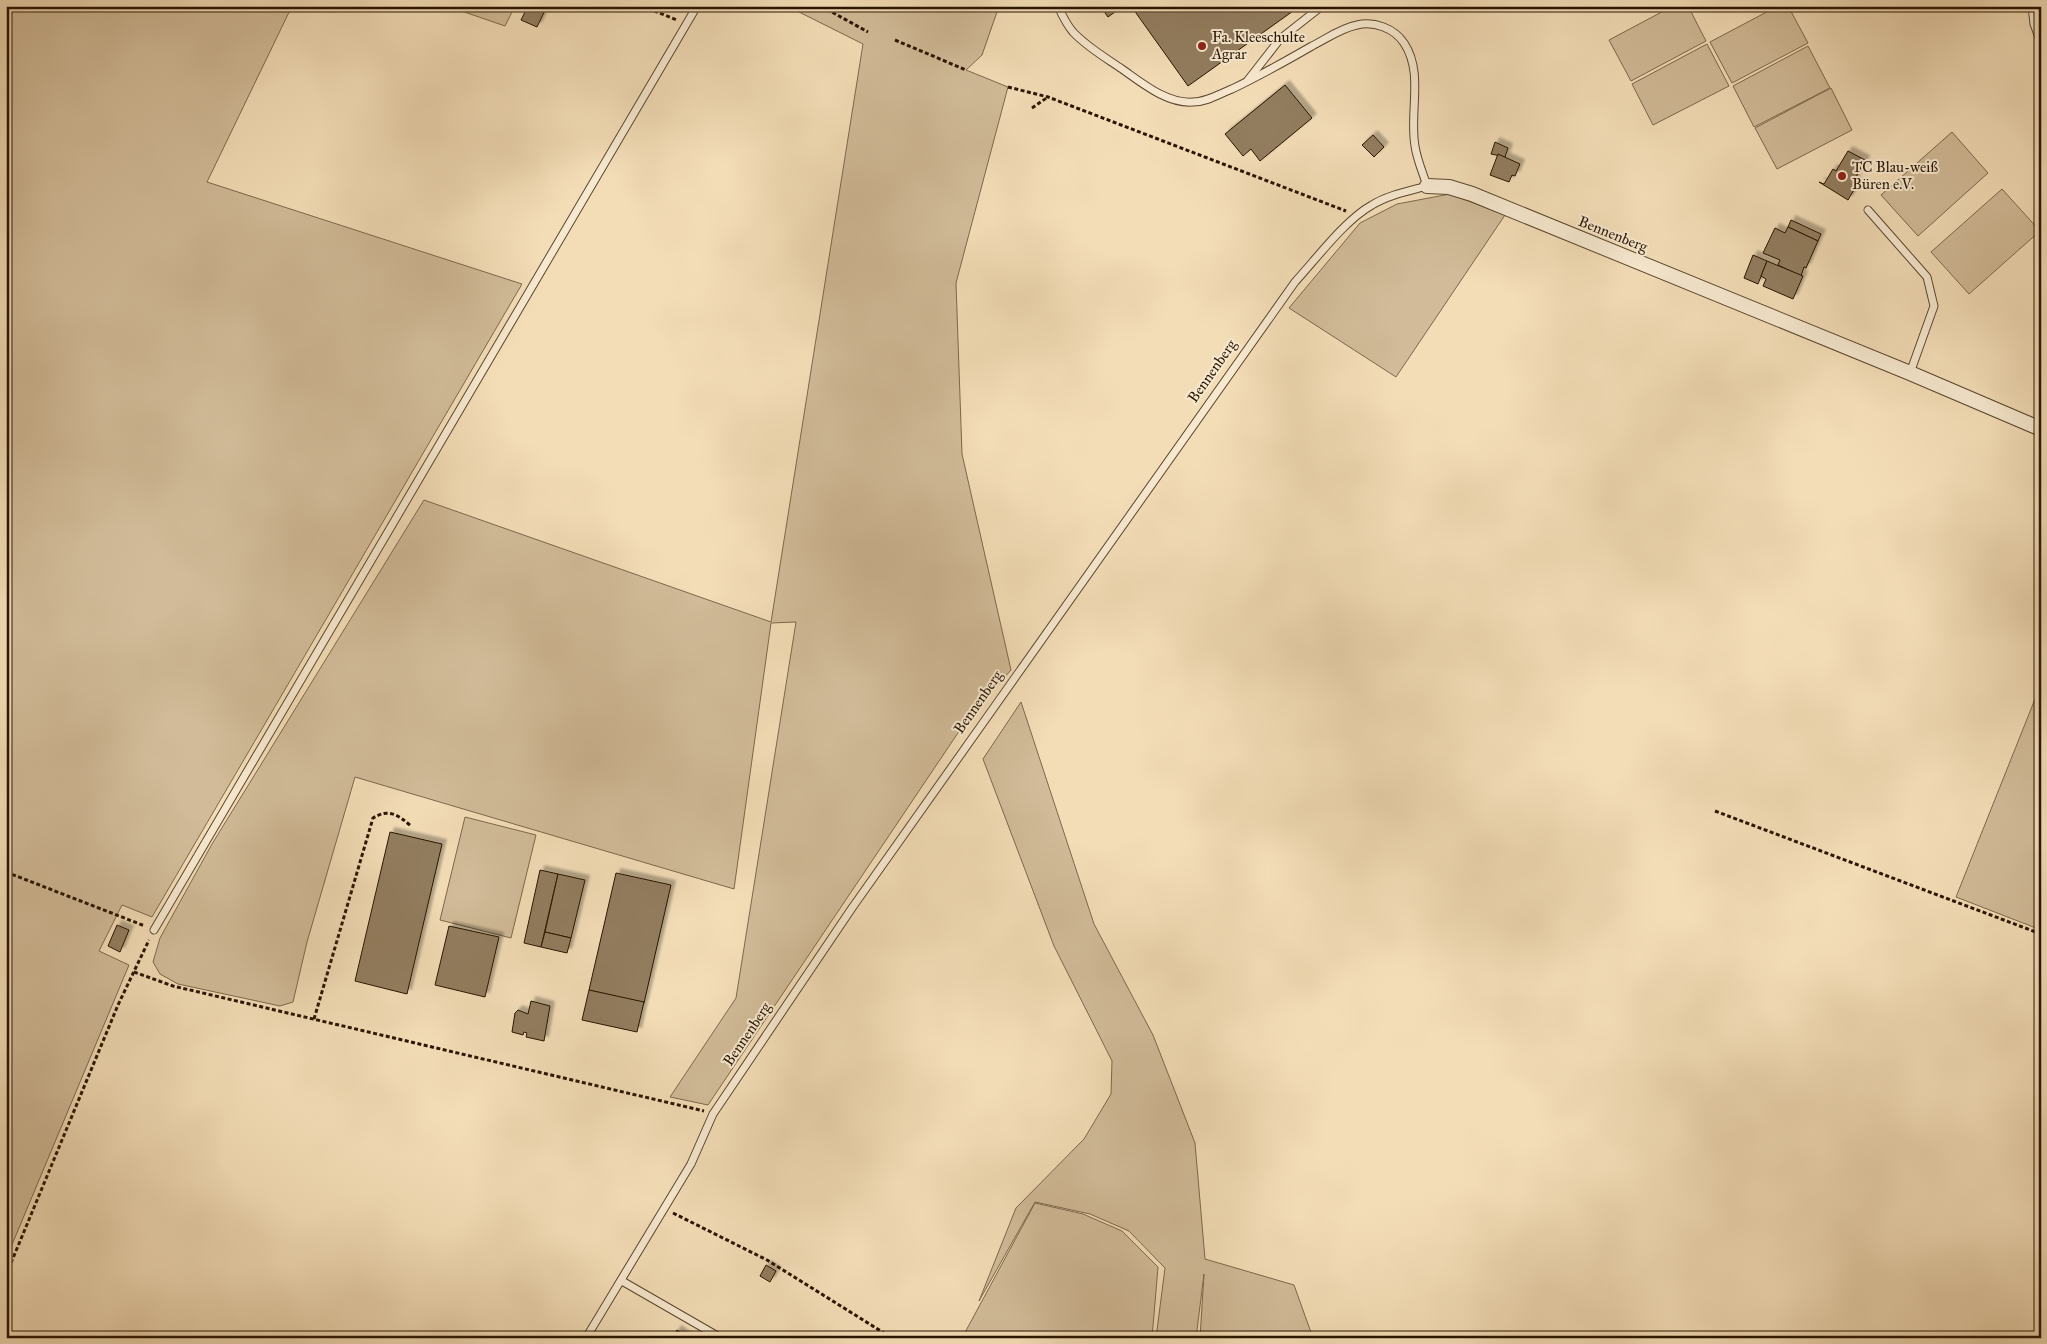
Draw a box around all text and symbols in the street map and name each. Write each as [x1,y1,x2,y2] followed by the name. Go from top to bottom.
[1211,28,1305,63] place label: Fa. Kleeschulte Agrar
[1196,40,1208,52] marker: Fa. Kleeschulte Agrar
[1852,158,1938,193] place label: TC Blau-weiß Büren e.V.
[1836,170,1848,182] marker: TC Blau-weiß Büren e.V.
[1576,212,1651,256] street label: Bennenberg
[1184,335,1241,406] street label: Bennenberg
[950,666,1007,737] street label: Bennenberg
[719,998,775,1069] street label: Bennenberg

